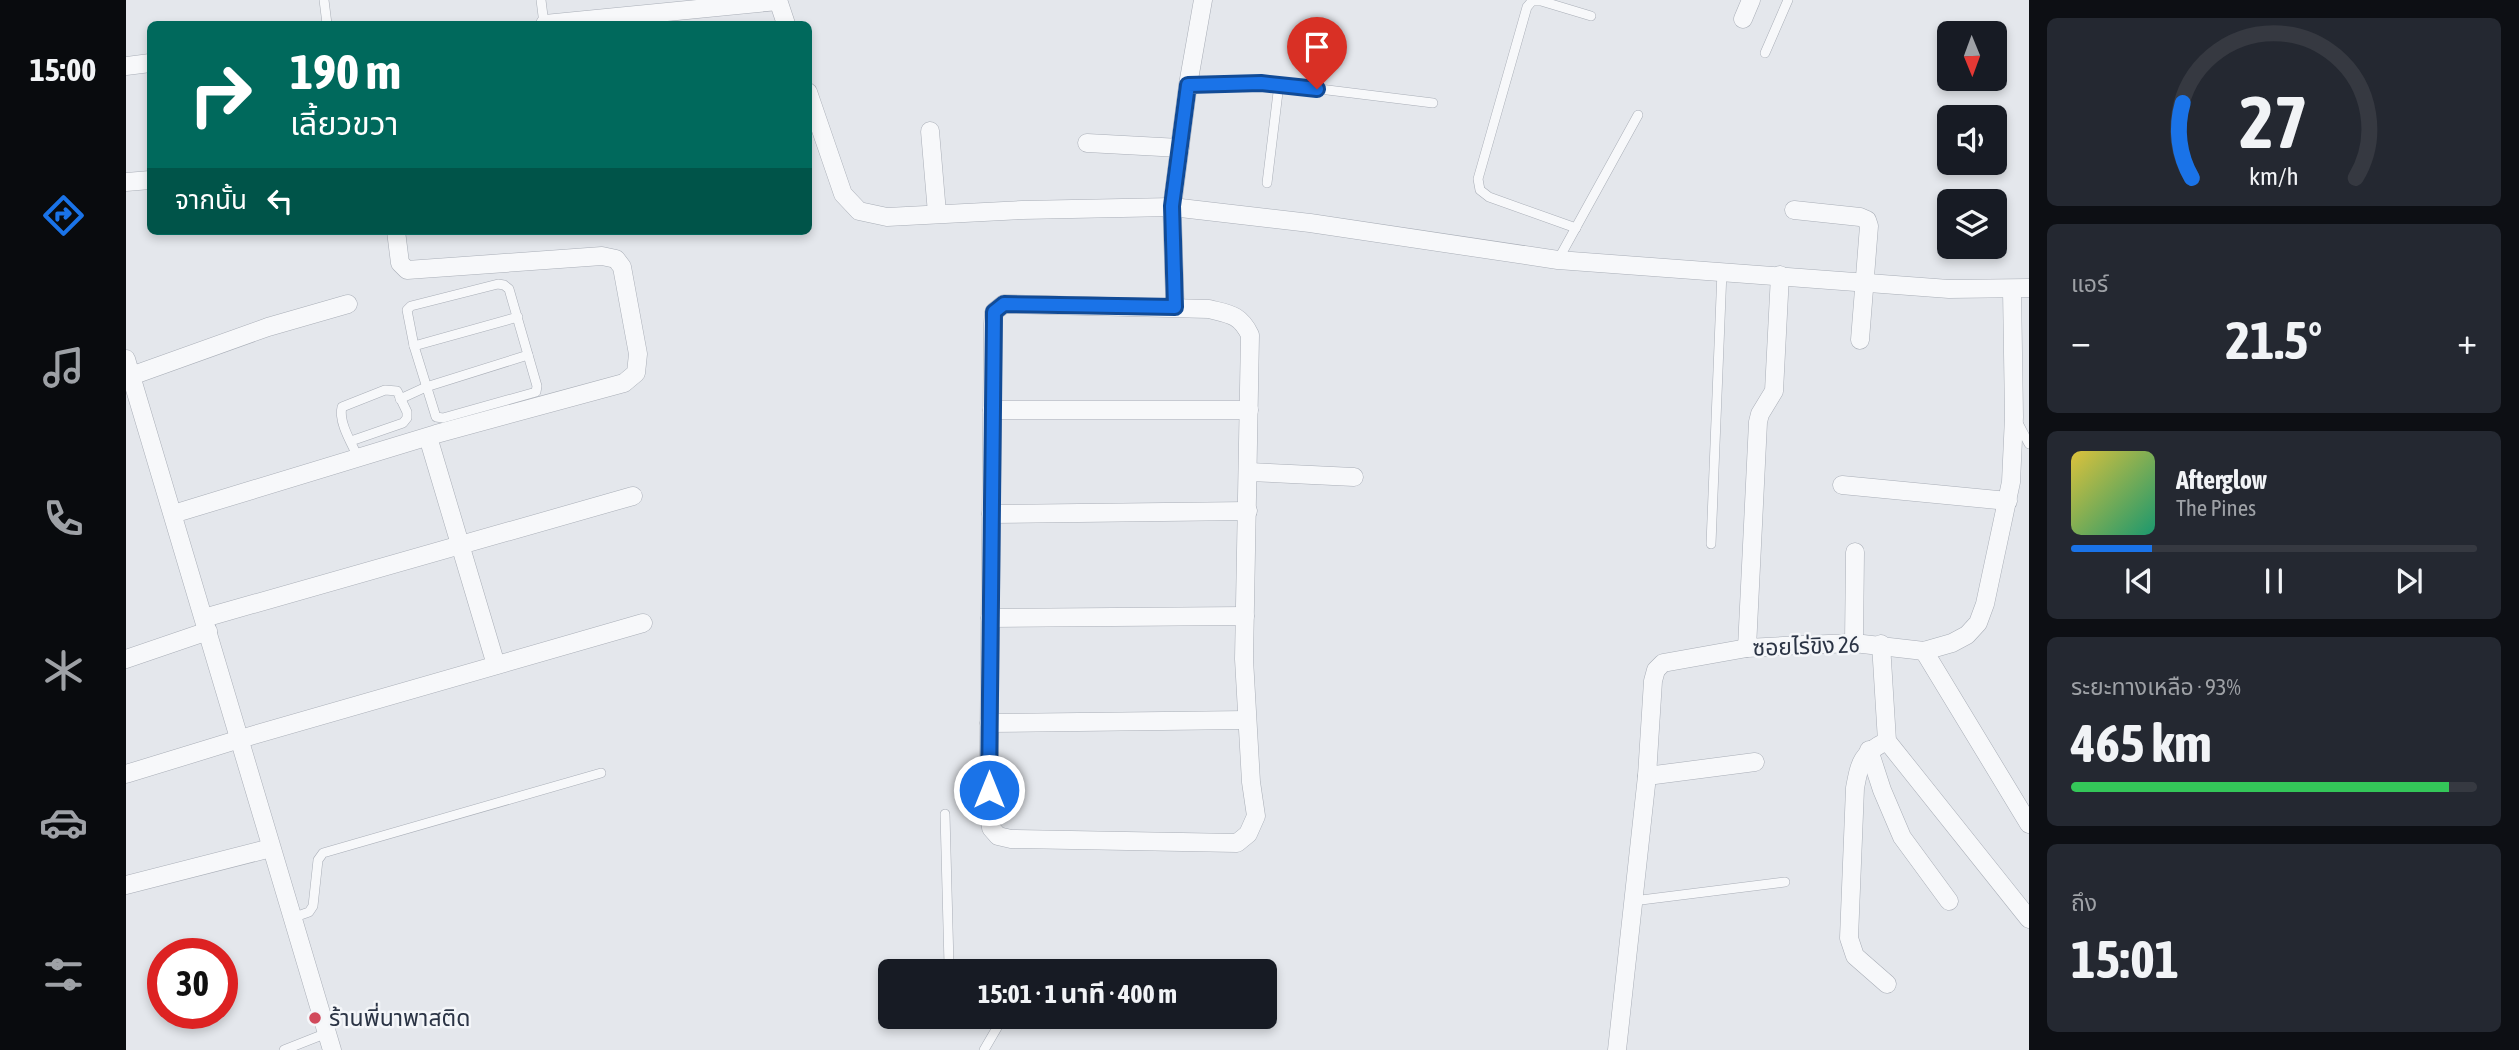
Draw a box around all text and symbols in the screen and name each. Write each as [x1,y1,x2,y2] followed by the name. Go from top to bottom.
[1287,17,1347,89] pin
[1937,21,2007,91] north arrow
[1937,21,2007,259] map controls
[1298,28,1336,66] icon: arrive
[290,43,401,99] text: 190 m
[175,49,266,140] icon: right
[30,51,96,88] text: 15:00
[2240,81,2308,164] text: 27
[290,105,398,142] text: เลี้ยวขวา
[1937,105,2007,175] button: sound
[2249,162,2299,190] text: km/h
[261,182,299,220] icon: left
[175,185,247,215] text: จากนั้น
[1937,189,2007,259] button: layers
[39,191,88,240] icon: directions
[2071,271,2108,297] text: แอร์
[2226,310,2322,370] text: 21.5°
[2071,319,2091,362] text: −
[2457,319,2477,362] text: +
[39,343,88,392] icon: music
[2176,465,2267,495] text: Afterglow
[39,494,88,543] icon: phone
[2176,495,2256,521] text: The Pines
[2120,562,2158,600] icon: previous
[2255,562,2293,600] icon: pause
[2390,562,2428,600] icon: next
[1752,631,1860,661] street label: ซอยไร่ขิง 26
[39,646,88,695] icon: climate
[2071,674,2241,700] text: ระยะทางเหลือ · 93%
[2071,713,2212,773] text: 465 km
[952,753,1026,827] position arrow
[39,798,88,847] icon: car
[2071,890,2097,916] text: ถึง
[2071,929,2179,989] text: 15:01
[147,938,238,1029] speed limit sign: 30
[39,950,88,999] icon: filters
[978,979,1177,1009] text: 15:01 · 1 นาที · 400 m
[329,1002,470,1031] place label: ร้านพี่นาพาสติด
[307,1010,323,1026] marker: ร้านพี่นาพาสติด

